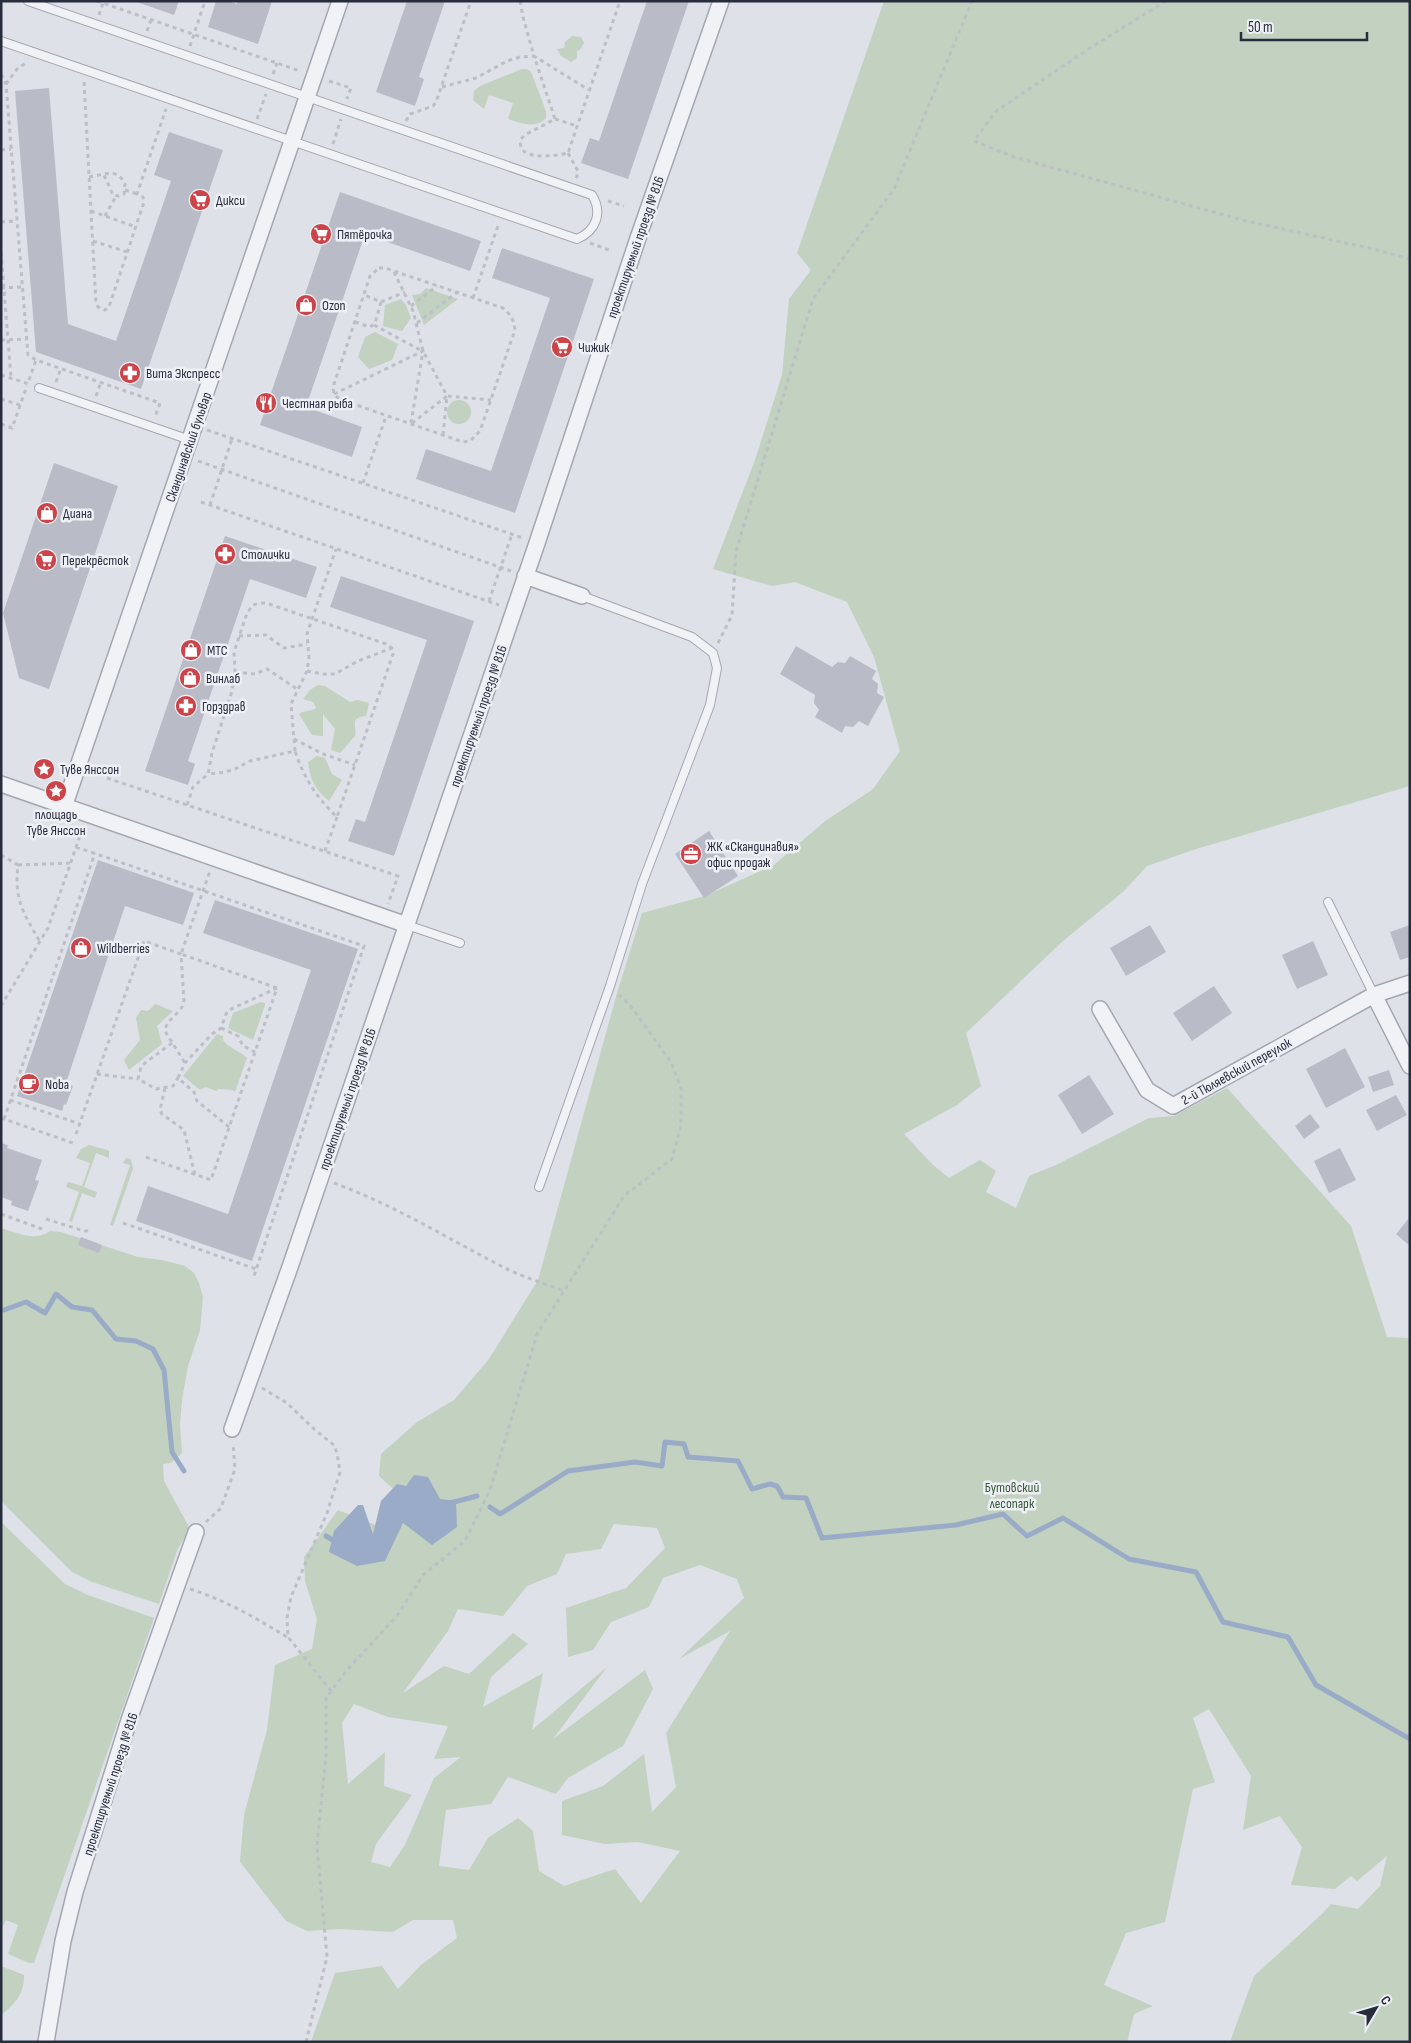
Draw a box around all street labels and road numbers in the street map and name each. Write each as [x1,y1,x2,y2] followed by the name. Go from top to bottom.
[603,174,668,320] street label: проектируемый проезд № 816
[162,390,215,504] street label: Скандинавский бульвар
[446,643,511,789] street label: проектируемый проезд № 816
[315,1026,380,1172] street label: проектируемый проезд № 816
[1178,1034,1295,1109] street label: 2-й Тюляевский переулок
[79,1711,142,1858] street label: проектируемый проезд № 816

